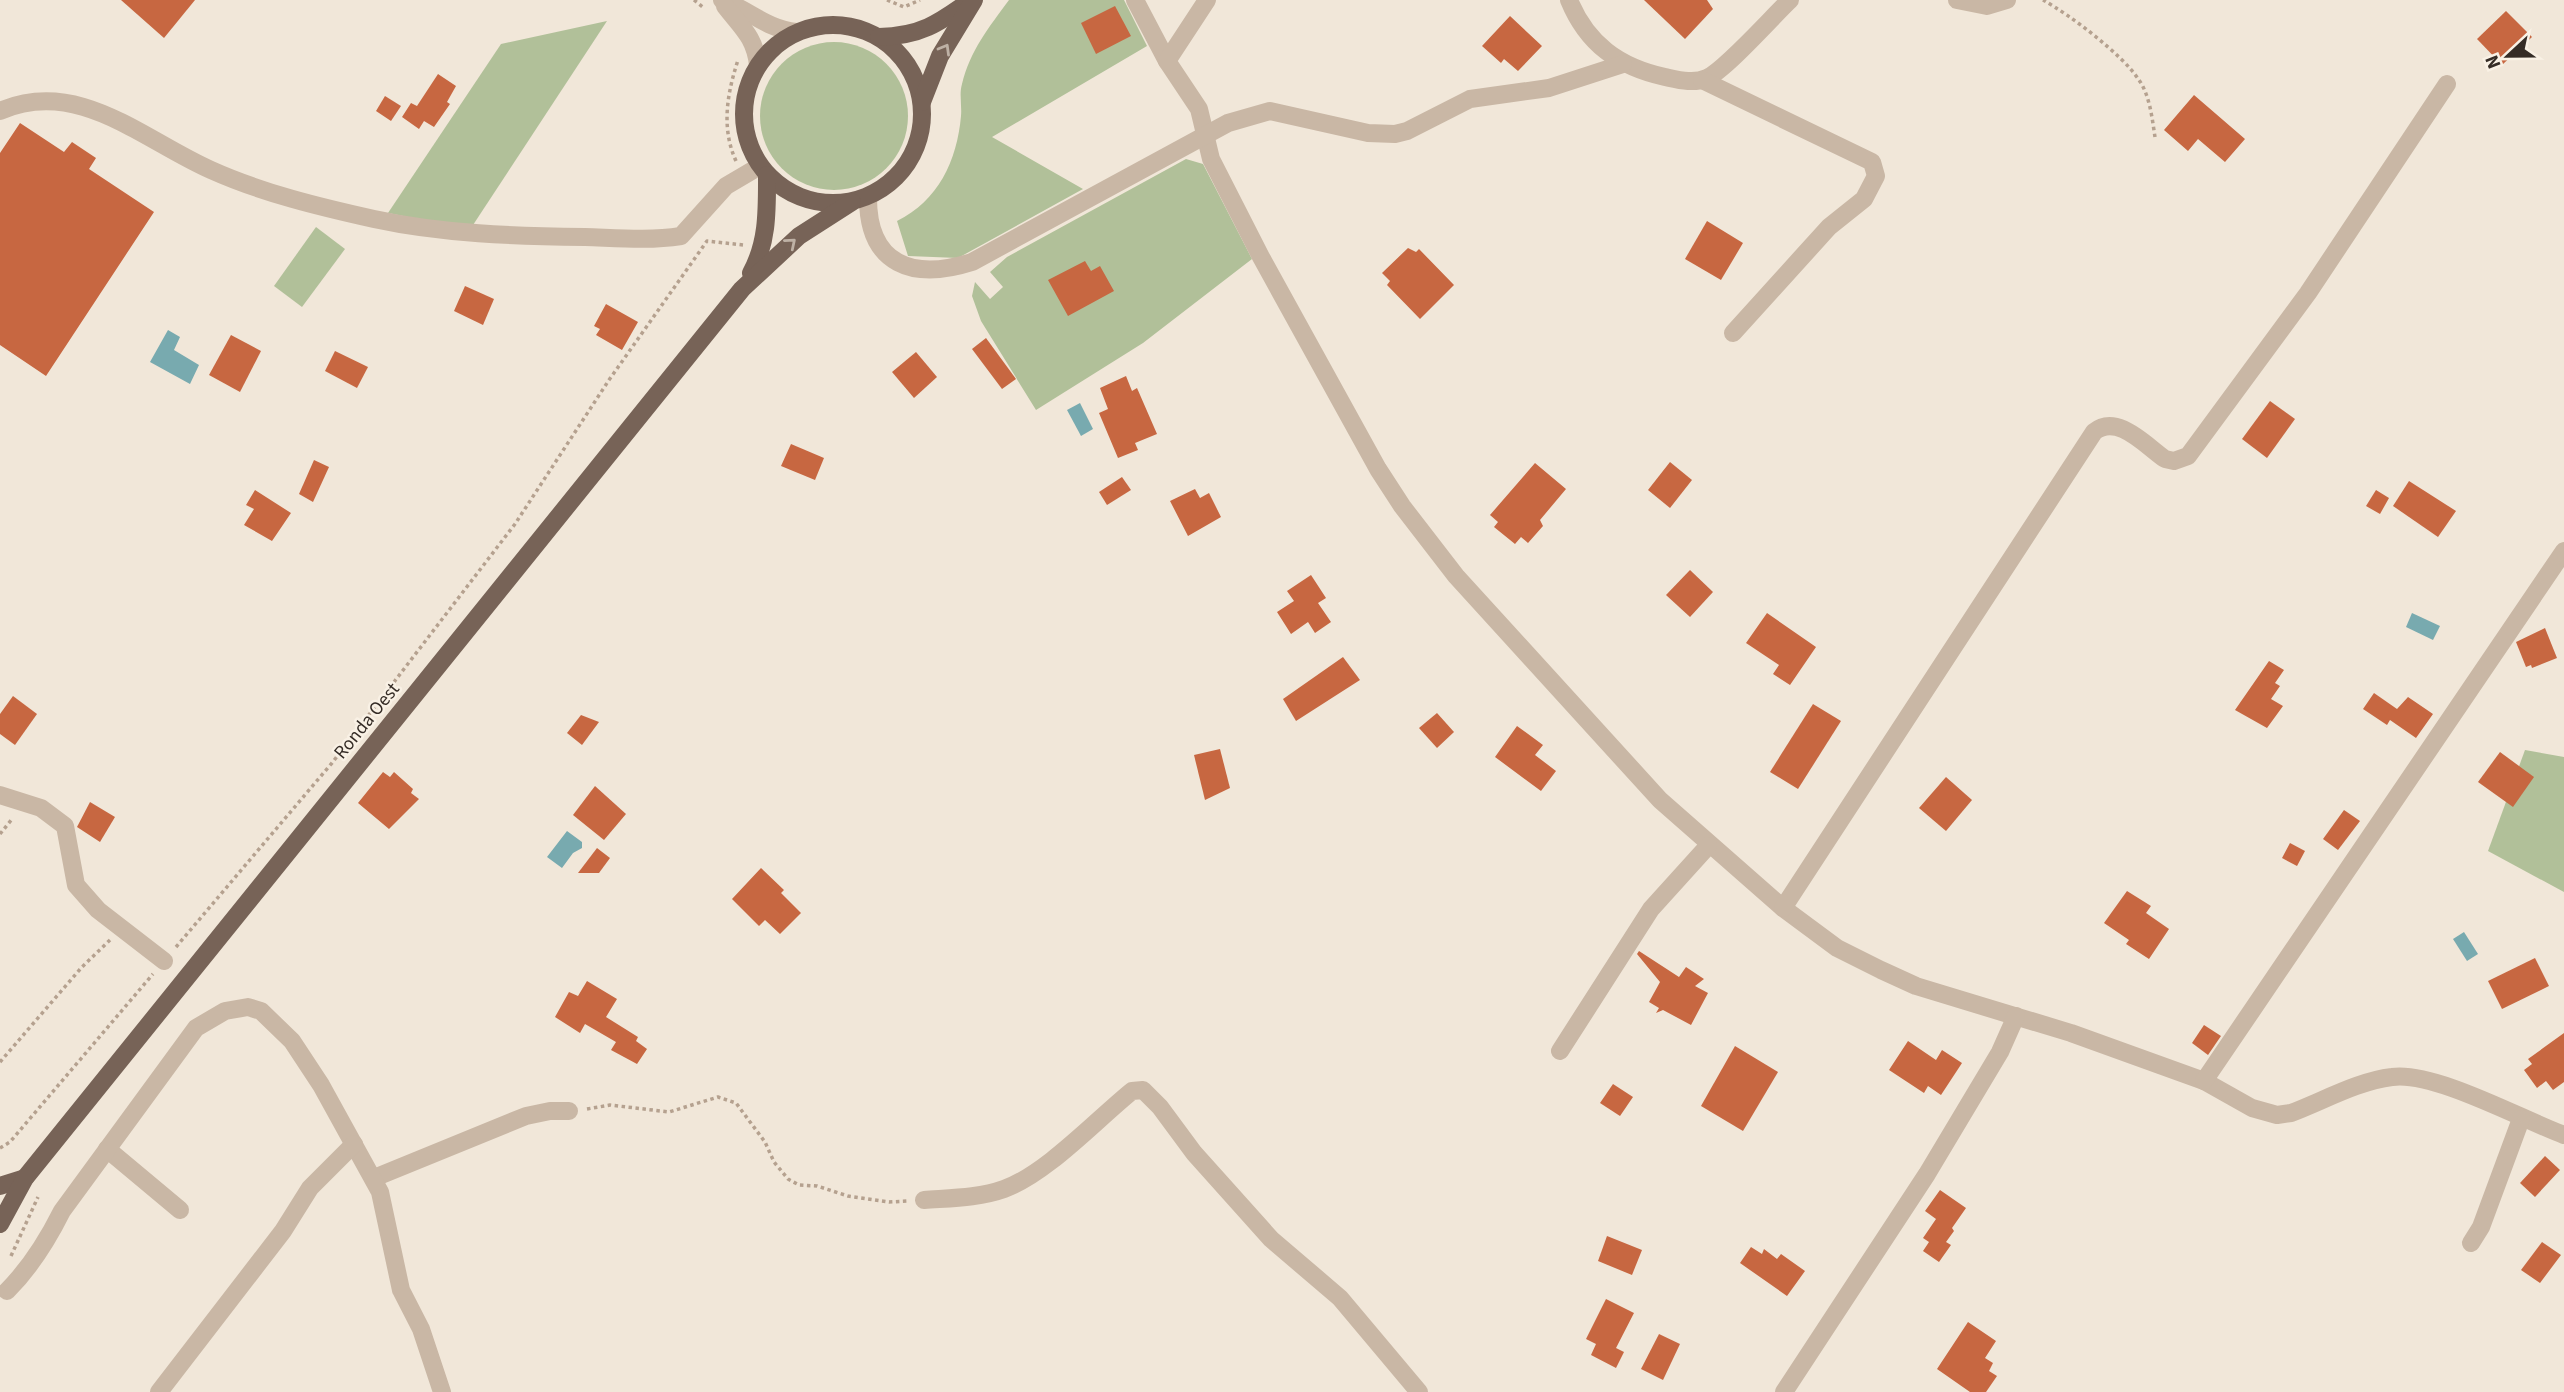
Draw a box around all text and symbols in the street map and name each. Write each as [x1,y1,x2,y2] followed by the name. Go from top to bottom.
[2473,21,2543,91] north arrow
[936,44,949,57] one-way arrow
[2479,51,2509,73] text: N
[784,238,796,251] one-way arrow
[328,677,407,765] street label: Ronda Oest

